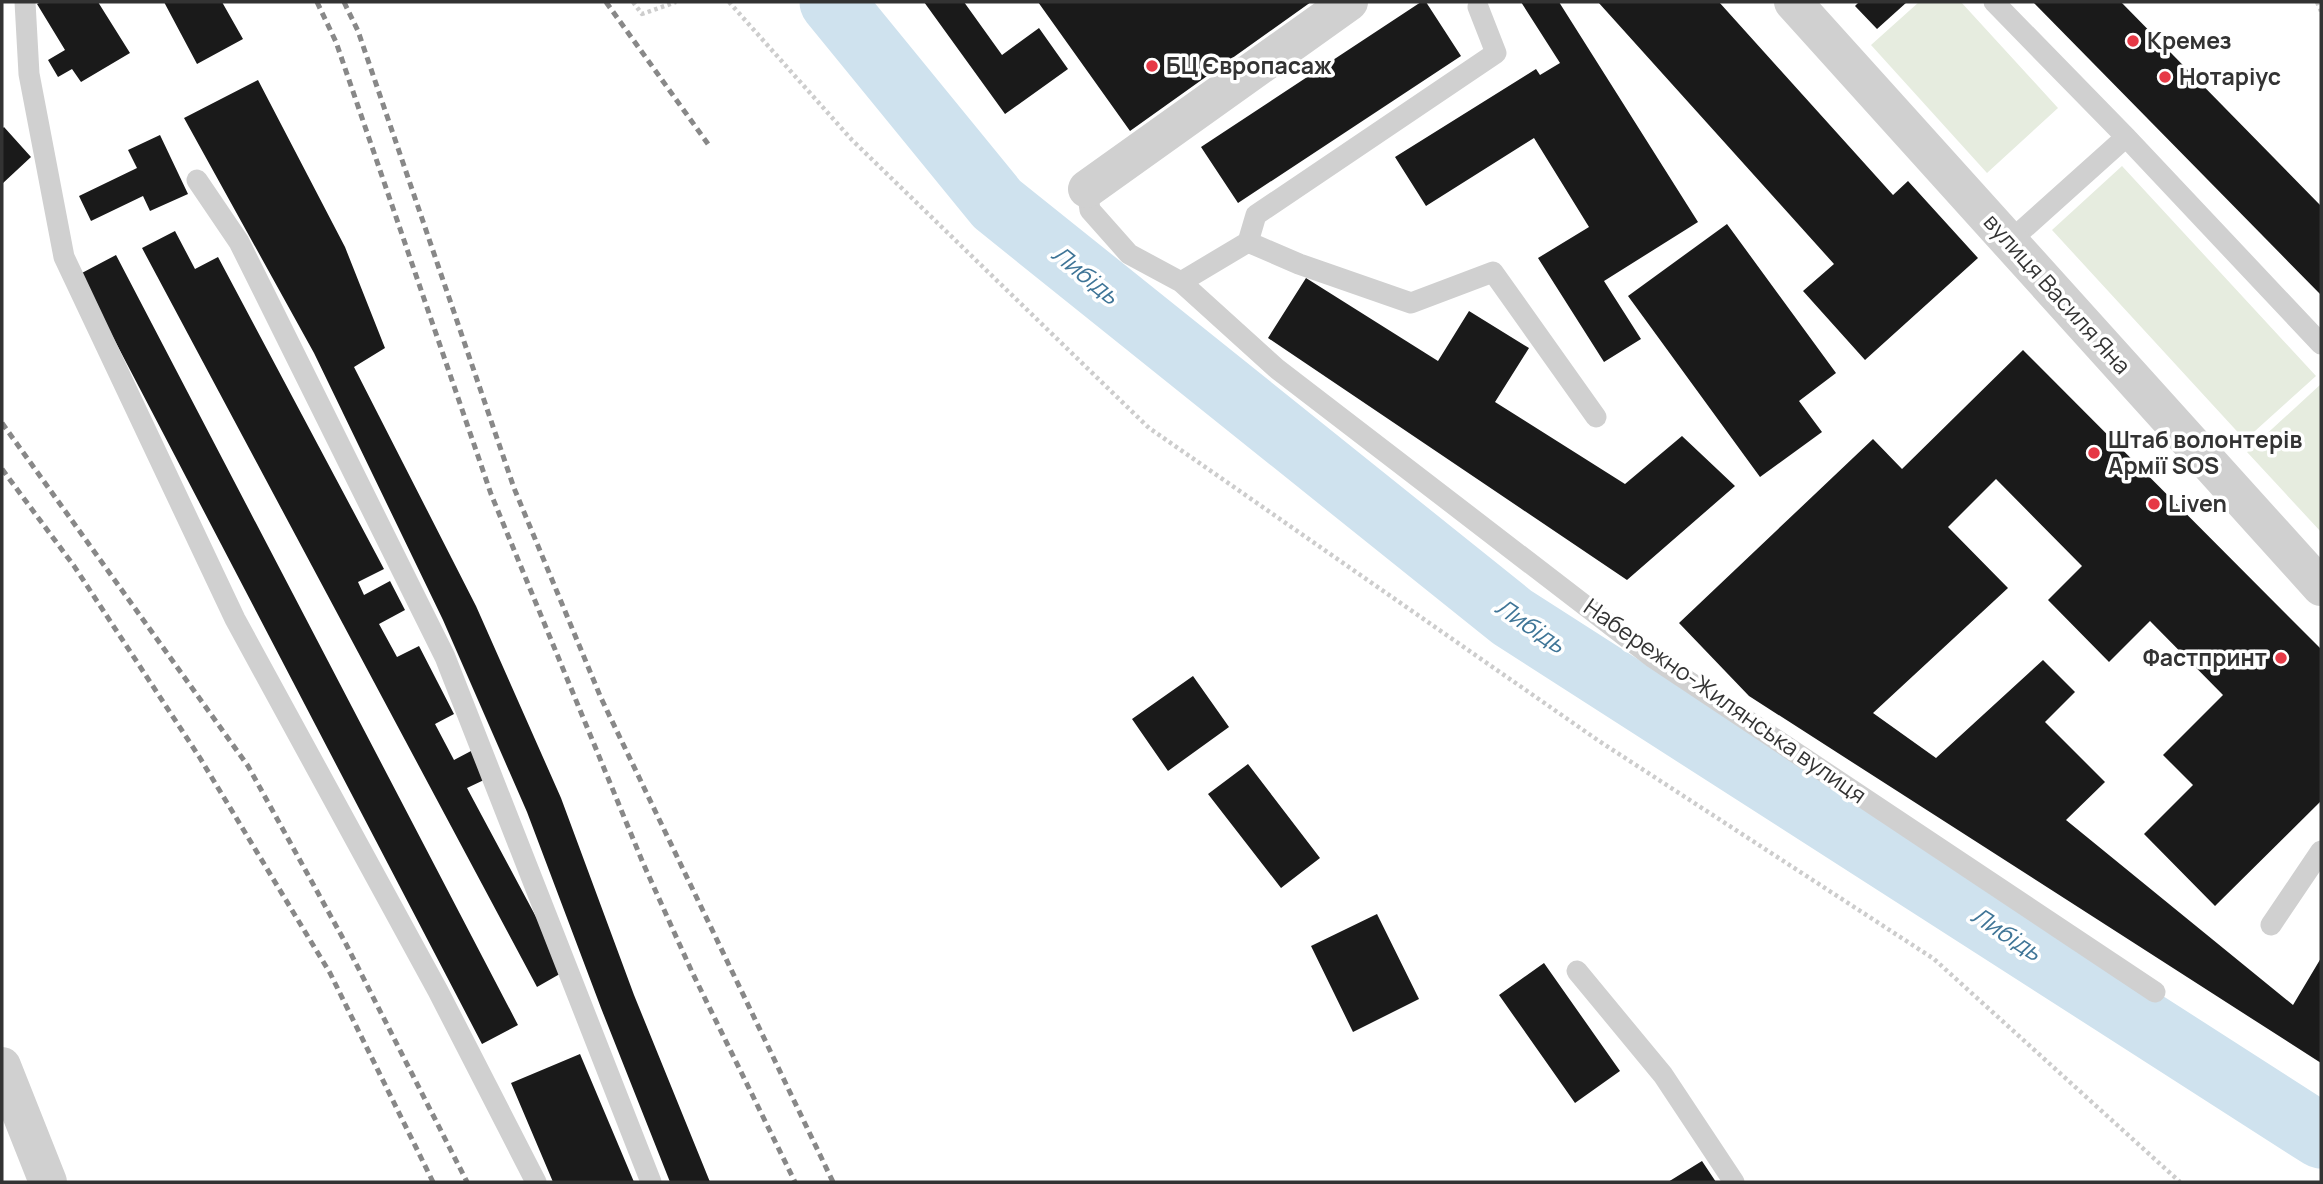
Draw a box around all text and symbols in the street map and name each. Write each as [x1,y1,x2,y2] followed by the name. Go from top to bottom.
[2147,24,2232,56] place label: Кремез
[2125,33,2141,49] marker: Кремез
[1166,49,1332,81] place label: БЦ Європасаж
[1144,58,1160,74] marker: БЦ Європасаж
[2179,60,2281,92] place label: Нотаріус
[2157,69,2173,85] marker: Нотаріус
[1977,206,2139,381] street label: вулиця Василя Яна
[1046,237,1127,312] water label: Либідь
[2108,423,2303,481] place label: Штаб волонтерів Армії SOS
[2086,445,2102,461] marker: Штаб волонтерів Армії SOS
[2168,487,2227,519] place label: Liven
[2146,496,2162,512] marker: Liven
[1490,589,1573,661] water label: Либідь
[1578,590,1873,810] street label: Набережно-Жилянська вулиця
[2143,641,2267,673] place label: Фастпринт
[2273,650,2289,666] marker: Фастпринт
[1965,898,2049,968] water label: Либідь

